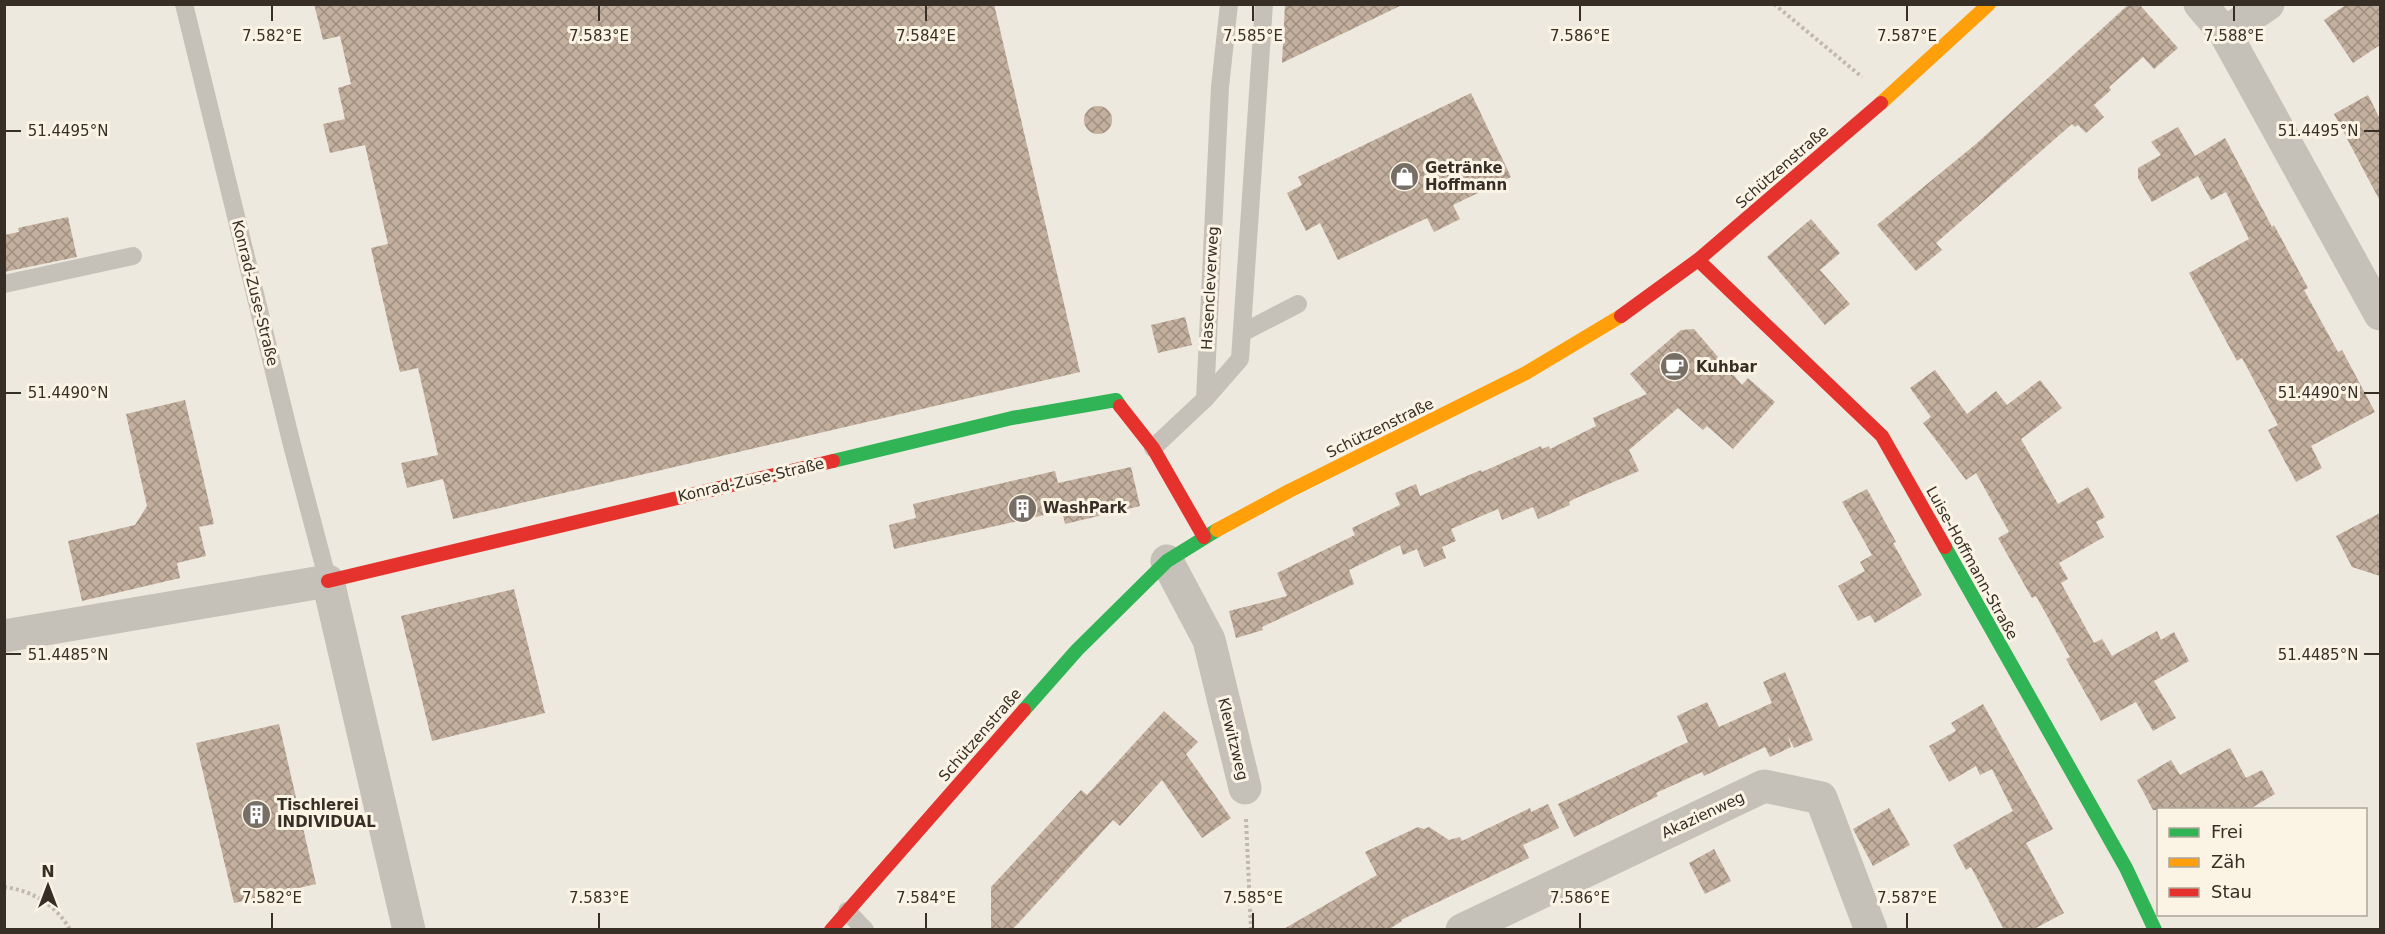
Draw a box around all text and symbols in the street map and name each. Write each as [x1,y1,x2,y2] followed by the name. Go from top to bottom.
[242,27,302,45] text: 7.582°E
[569,27,629,45] text: 7.583°E
[896,27,956,45] text: 7.584°E
[1223,27,1283,45] text: 7.585°E
[1550,27,1610,45] text: 7.586°E
[1877,27,1937,45] text: 7.587°E
[2204,27,2264,45] text: 7.588°E
[28,122,108,140] text: 51.4495°N
[1732,122,1832,212] street label: Schützenstraße
[2278,122,2358,140] text: 51.4495°N
[1425,159,1507,194] place label: Getränke Hoffmann
[1388,161,1420,193] shop icon: Getränke Hoffmann
[228,218,282,368] street label: Konrad-Zuse-Straße
[1198,226,1222,350] street label: Hasencleverweg
[1659,351,1691,383] cafe icon: Kuhbar
[1696,358,1758,376] place label: Kuhbar
[28,384,108,402] text: 51.4490°N
[2278,384,2358,402] text: 51.4490°N
[1323,394,1437,462] street label: Schützenstraße
[676,454,826,506] street label: Konrad-Zuse-Straße
[1922,483,2022,643] street label: Luise-Hoffmann-Straße
[1006,492,1038,524] building icon: WashPark
[1043,499,1128,517] place label: WashPark
[28,646,108,664] text: 51.4485°N
[2278,646,2358,664] text: 51.4485°N
[935,685,1025,785] street label: Schützenstraße
[1214,696,1252,782] street label: Klewitzweg
[1659,788,1747,842] street label: Akazienweg
[277,796,376,831] place label: Tischlerei INDIVIDUAL
[240,798,272,830] building icon: Tischlerei INDIVIDUAL
[2157,808,2367,916] legend
[2211,821,2243,842] text: Frei
[2211,851,2246,872] text: Zäh
[18,856,78,916] north arrow
[41,862,55,881] text: N
[2211,881,2252,902] text: Stau
[242,889,302,907] text: 7.582°E
[569,889,629,907] text: 7.583°E
[896,889,956,907] text: 7.584°E
[1223,889,1283,907] text: 7.585°E
[1550,889,1610,907] text: 7.586°E
[1877,889,1937,907] text: 7.587°E

